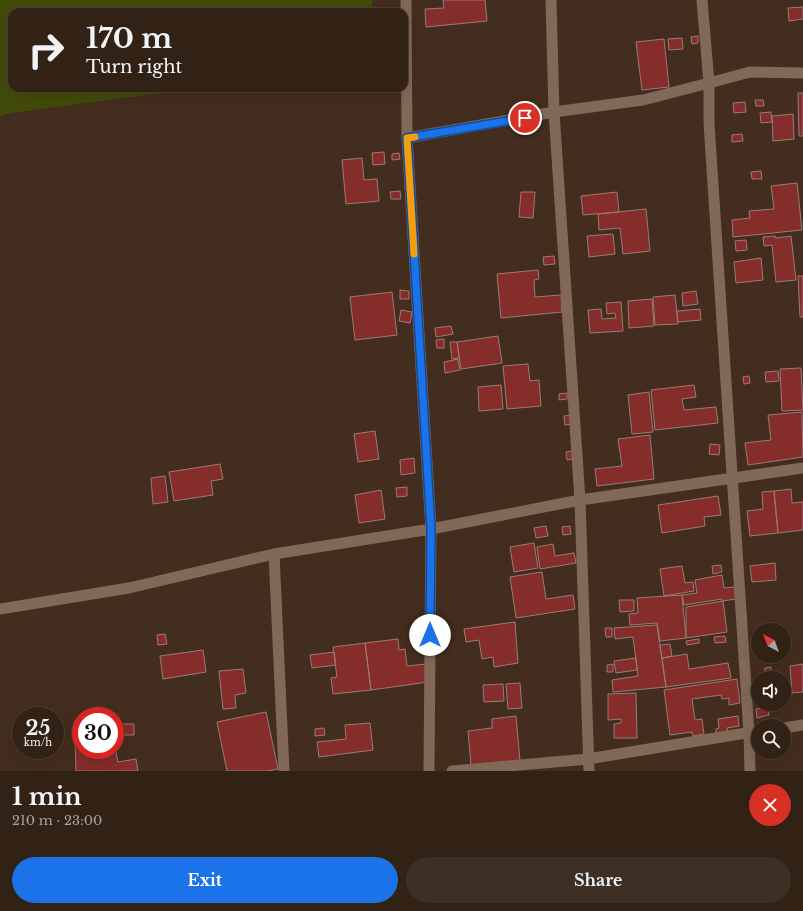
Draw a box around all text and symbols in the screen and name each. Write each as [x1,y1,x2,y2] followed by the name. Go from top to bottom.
[86,21,172,56] text: 170 m
[20,24,72,76] icon: right
[86,56,182,78] text: Turn right
[508,101,542,135] pin
[514,107,536,129] icon: arrive
[409,614,451,656] position arrow
[751,623,791,663] north arrow
[751,623,791,759] map controls
[751,671,791,711] button: sound
[72,707,124,759] speed limit sign: 30
[26,716,50,740] text: 25
[751,719,791,759] button: search
[24,736,52,749] text: km/h
[12,782,82,811] text: 1 min
[749,784,791,826] button: close
[12,812,102,829] text: 210 m · 23:00
[12,857,398,903] button: Exit
[406,857,791,903] button: Share

